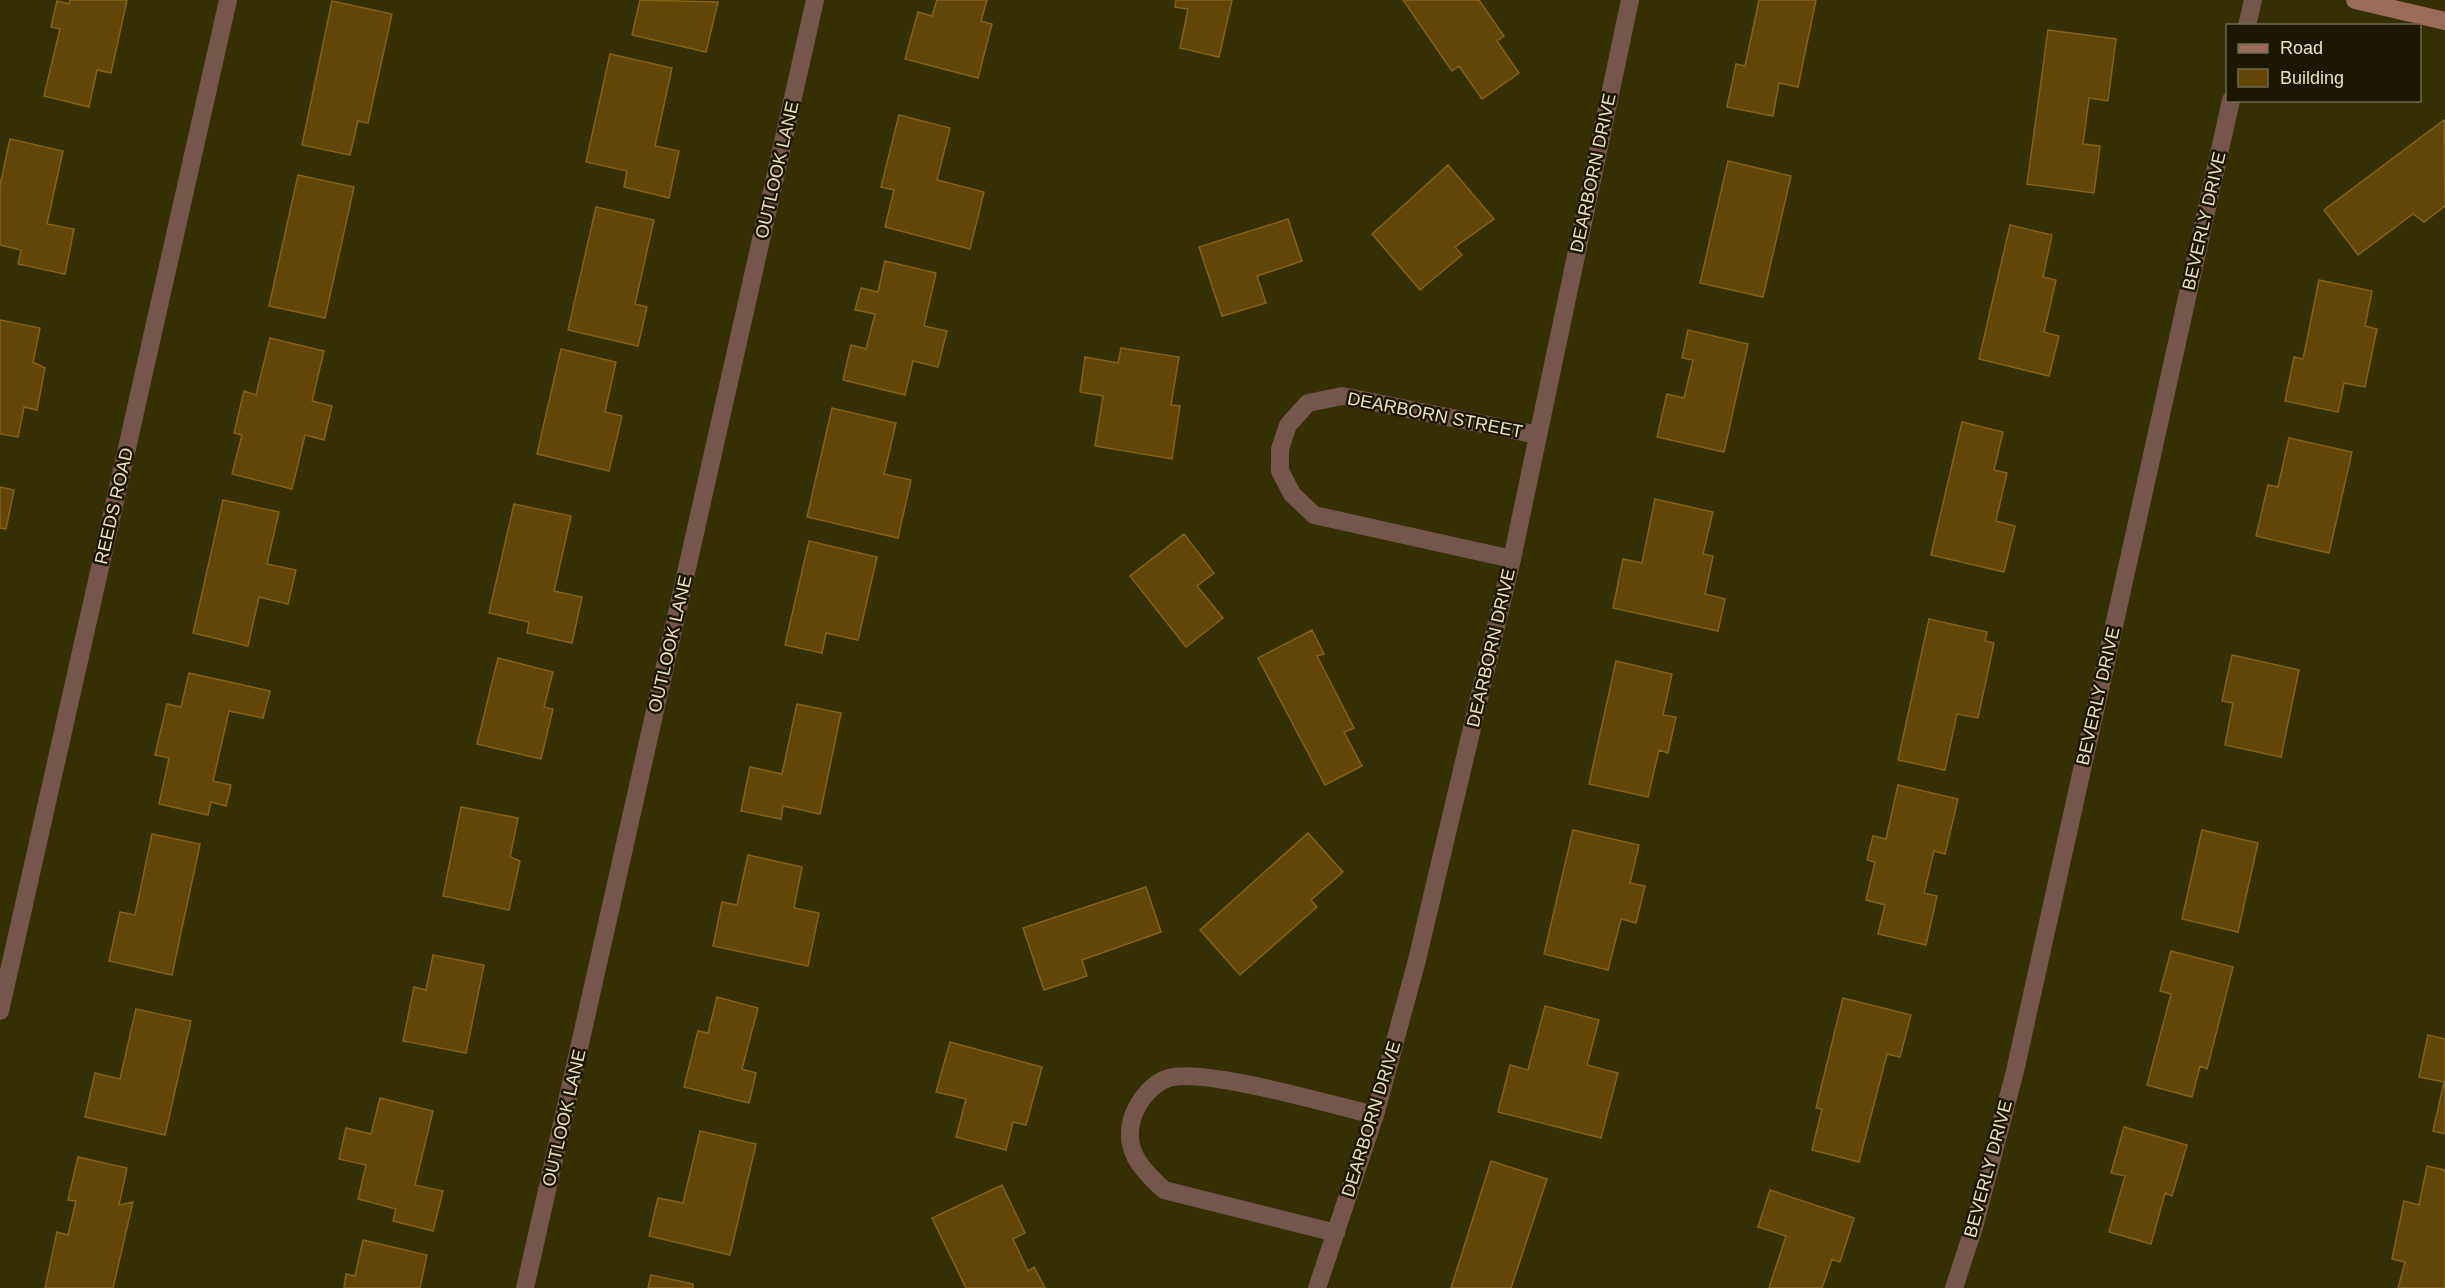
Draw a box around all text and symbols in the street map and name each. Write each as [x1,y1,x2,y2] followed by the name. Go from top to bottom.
[2226,24,2421,102] legend
[2280,38,2323,58] text: Road
[2280,68,2344,88] text: Building
[1566,92,1620,254] street label: DEARBORN DRIVE
[752,100,802,240] street label: OUTLOOK LANE
[2178,150,2230,292] street label: BEVERLY DRIVE
[1346,388,1524,442] street label: DEARBORN STREET
[91,446,137,566] street label: REEDS ROAD
[1463,567,1519,729] street label: DEARBORN DRIVE
[645,574,695,714] street label: OUTLOOK LANE
[2072,625,2124,767] street label: BEVERLY DRIVE
[1338,1039,1404,1199] street label: DEARBORN DRIVE
[539,1048,589,1188] street label: OUTLOOK LANE
[1960,1098,2016,1240] street label: BEVERLY DRIVE

